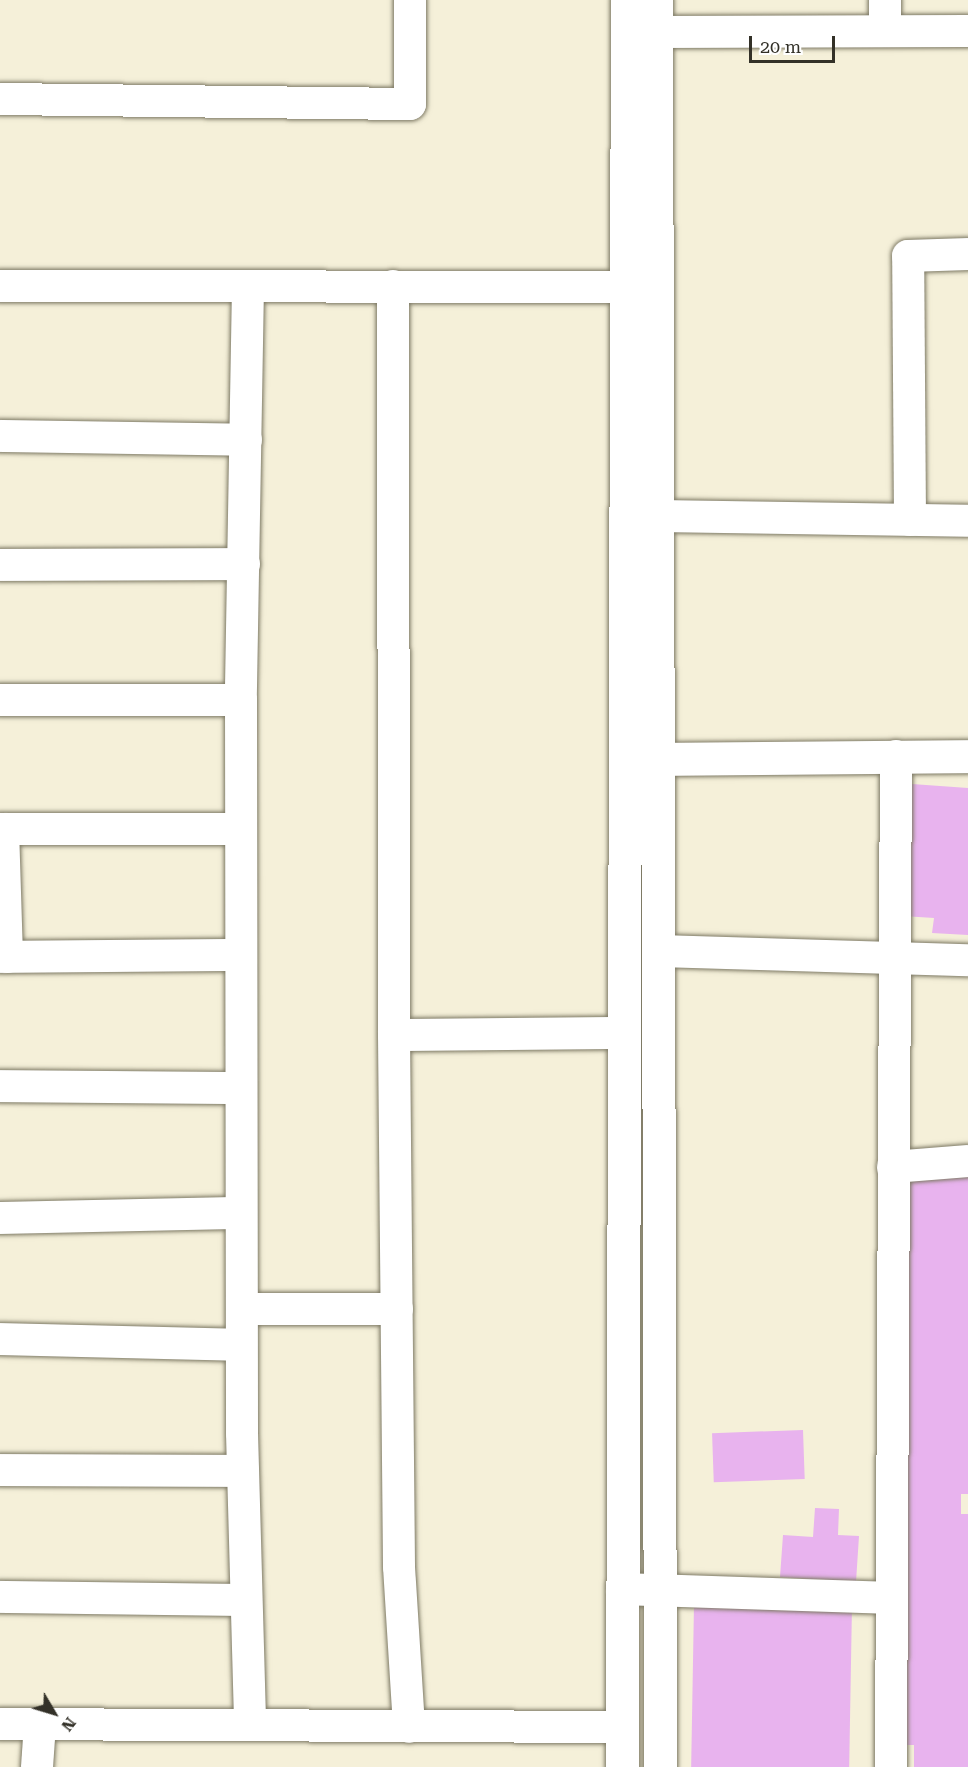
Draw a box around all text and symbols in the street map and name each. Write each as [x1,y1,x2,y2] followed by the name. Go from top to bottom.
[752,24,838,62] scale bar
[760,36,801,57] text: 20 m
[24,1683,84,1743] north arrow
[57,1714,80,1735] text: N

